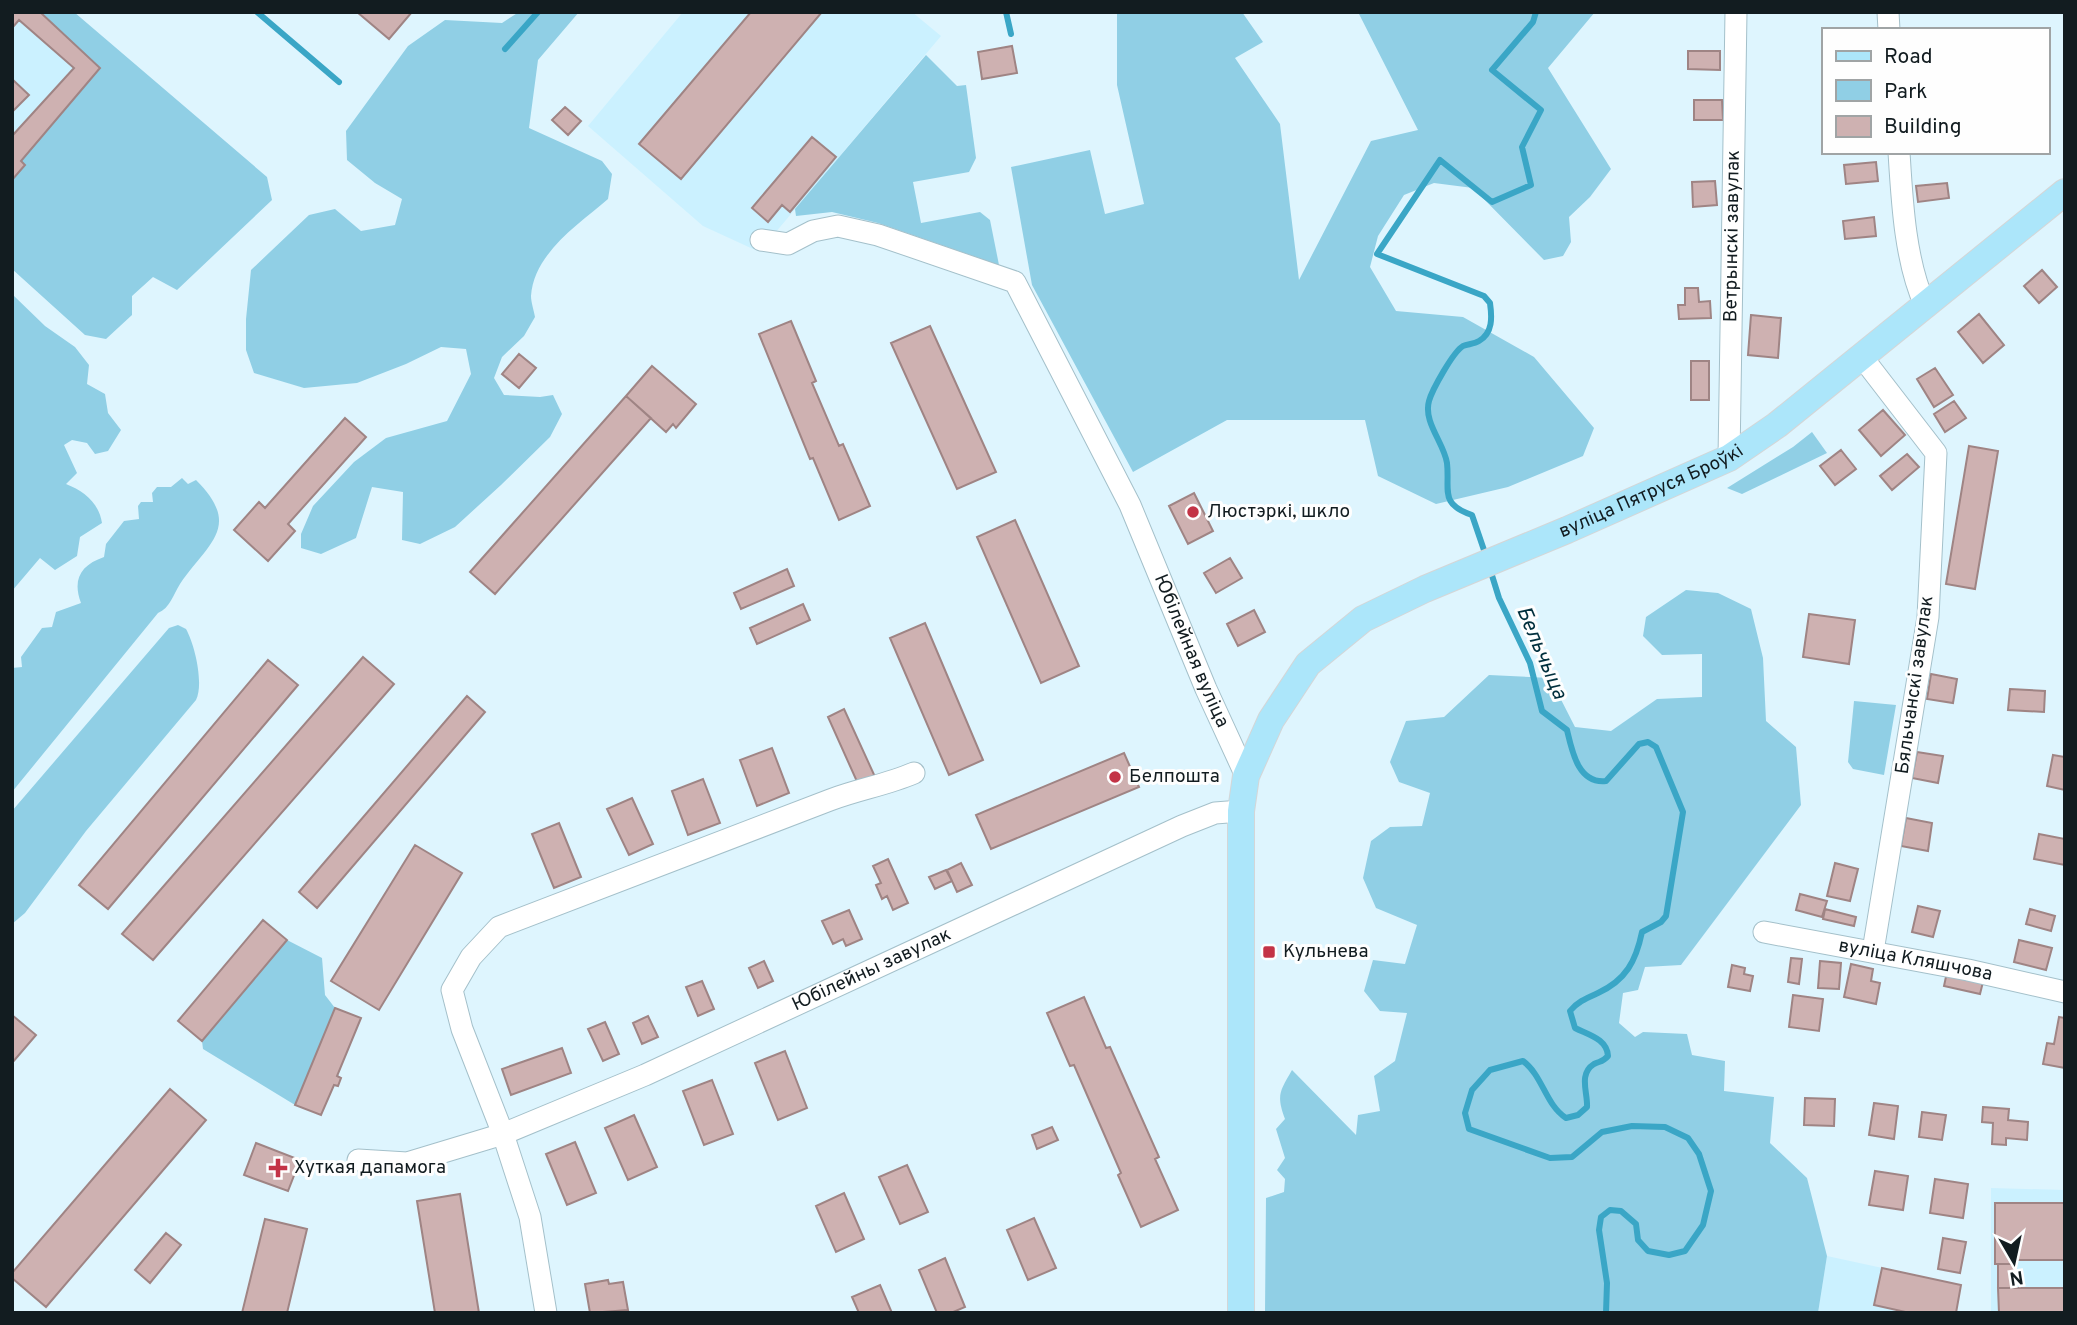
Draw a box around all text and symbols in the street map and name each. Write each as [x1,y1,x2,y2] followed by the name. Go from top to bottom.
[1822,28,2049,154] legend
[1884,44,1933,71] text: Road
[1884,79,1927,106] text: Park
[1884,114,1962,141] text: Building
[1719,150,1746,322] street label: Ветрынскі завулак
[1555,439,1748,544] street label: вуліца Пятруся Броўкі
[1207,500,1350,524] place label: Люстэркі, шкло
[1185,504,1201,520] marker: Люстэркі, шкло
[1148,571,1234,732] street label: Юбілейная вуліца
[1891,594,1939,776] street label: Бяльчанскі завулак
[1509,602,1573,704] water label: Бельчыца
[1129,765,1220,789] place label: Белпошта
[1107,769,1123,785] marker: Белпошта
[788,923,955,1017] street label: Юбілейны завулак
[1836,934,1995,987] street label: вуліца Кляшчова
[1283,940,1369,964] place label: Кульнева
[1261,944,1277,960] marker: Кульнева
[294,1156,446,1180] place label: Хуткая дапамога
[268,1158,288,1178] marker: Хуткая дапамога
[1979,1227,2049,1297] north arrow
[2008,1264,2025,1290] text: N

